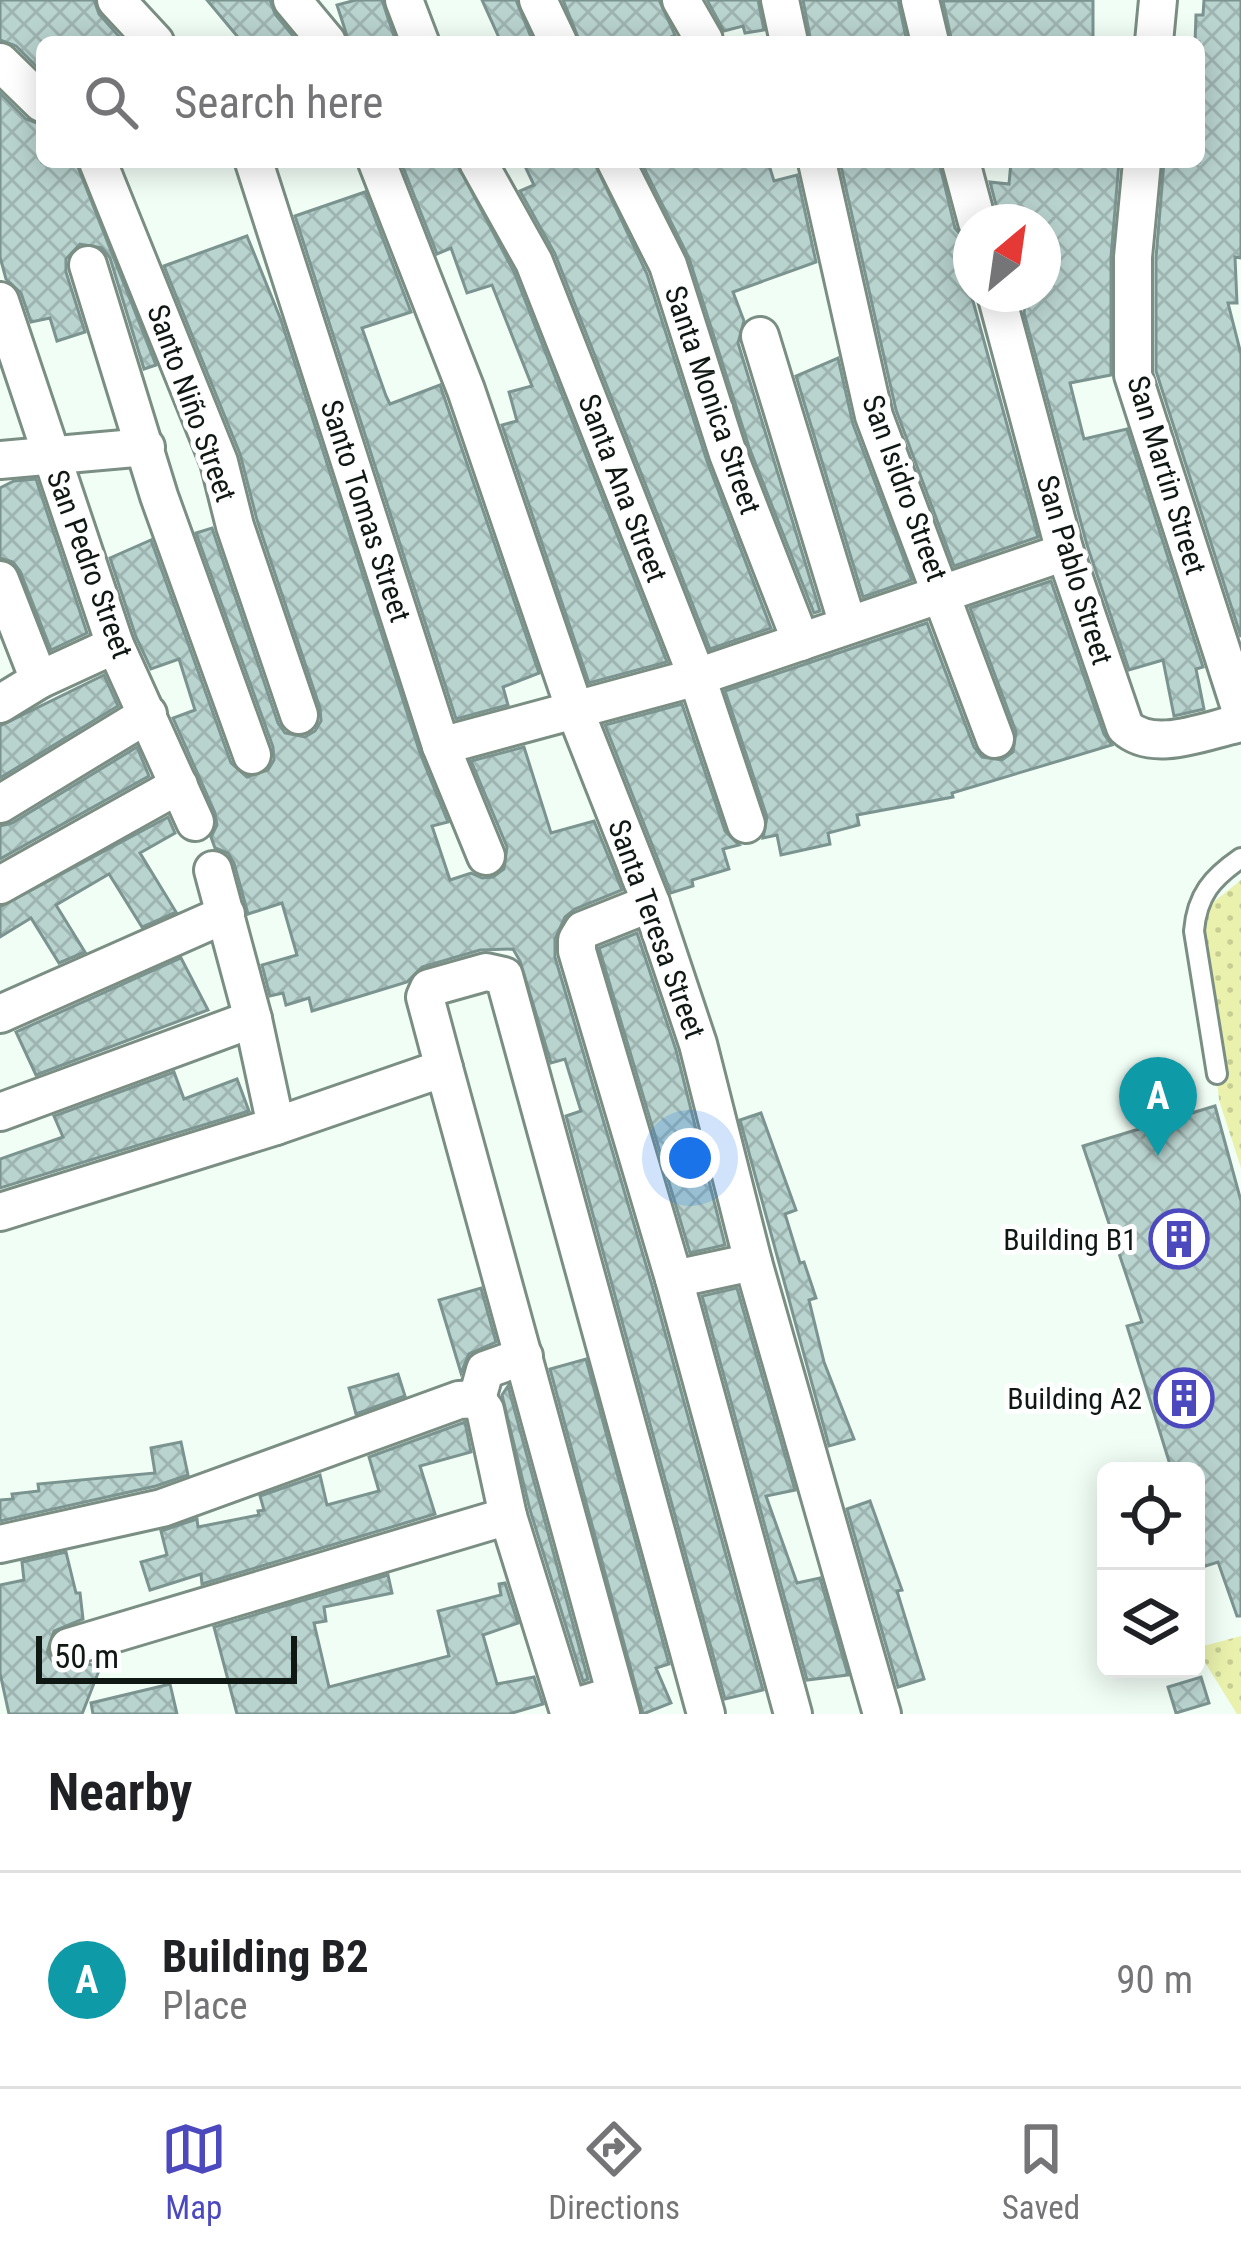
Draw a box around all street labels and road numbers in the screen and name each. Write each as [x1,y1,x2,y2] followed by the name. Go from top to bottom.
[658,281,768,519] street label: Santa Monica Street
[140,300,244,506] street label: Santo Niño Street
[1120,372,1214,578] street label: San Martin Street
[571,389,675,587] street label: Santa Ana Street
[855,390,955,586] street label: San Isidro Street
[314,396,418,626] street label: Santo Tomas Street
[40,465,140,663] street label: San Pedro Street
[1030,471,1120,669] street label: San Pablo Street
[601,815,713,1043] street label: Santa Teresa Street

